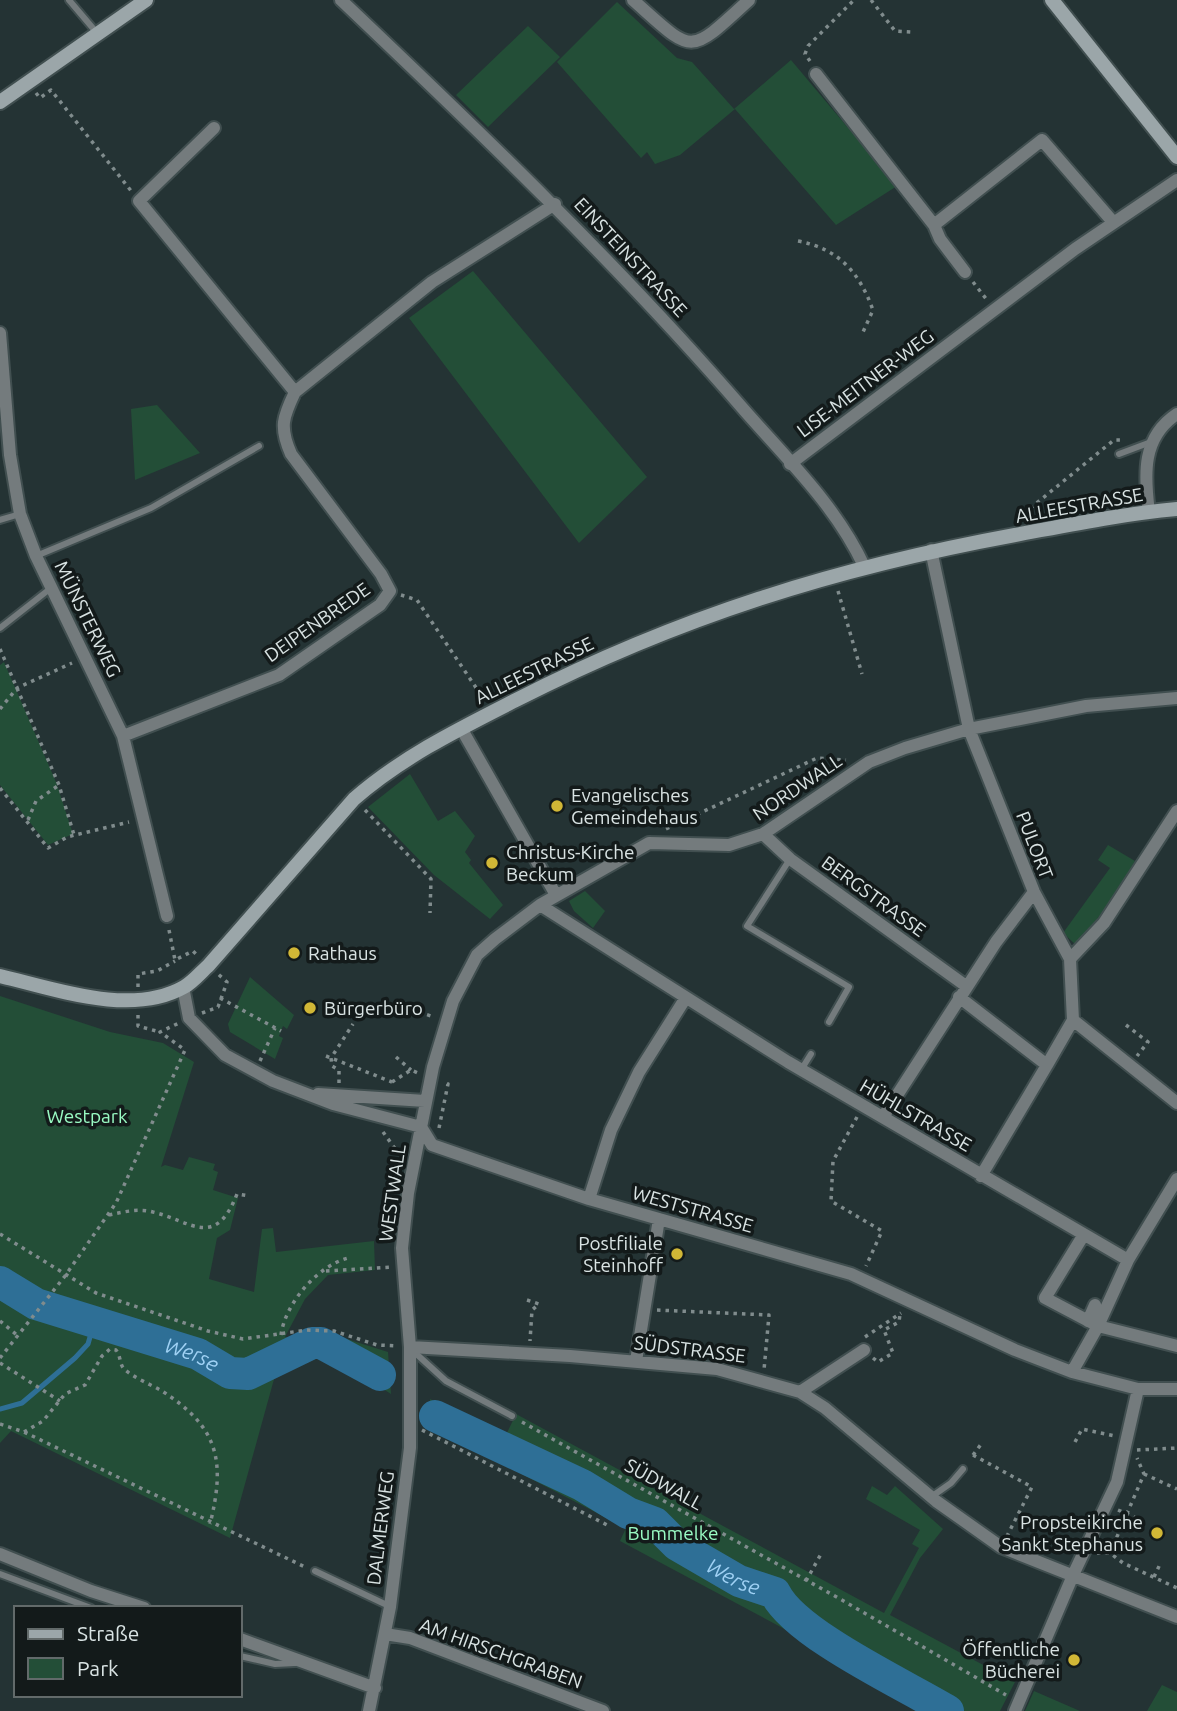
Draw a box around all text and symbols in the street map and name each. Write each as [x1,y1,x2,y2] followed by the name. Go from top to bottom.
[570,193,692,321] street label: EINSTEINSTRASSE
[792,324,938,442] street label: LISE-MEITNER-WEG
[1014,483,1144,527] street label: ALLEESTRASSE
[50,557,126,681] street label: MÜNSTERWEG
[260,578,374,666] street label: DEIPENBREDE
[471,632,597,708] street label: ALLEESTRASSE
[748,749,846,825] street label: NORDWALL
[571,784,698,828] place label: Evangelisches Gemeindehaus
[549,798,565,814] marker: Evangelisches Gemeindehaus
[1012,808,1058,882] street label: PULORT
[506,841,635,885] place label: Christus-Kirche Beckum
[818,851,930,941] street label: BERGSTRASSE
[484,855,500,871] marker: Christus-Kirche Beckum
[308,942,377,964] place label: Rathaus
[286,945,302,961] marker: Rathaus
[324,997,423,1019] place label: Bürgerbüro
[302,1000,318,1016] marker: Bürgerbüro
[856,1074,976,1156] street label: HÜHLSTRASSE
[46,1105,128,1127] park label: Westpark
[374,1143,410,1243] street label: WESTWALL
[630,1181,756,1237] street label: WESTSTRASSE
[578,1232,664,1276] place label: Postfiliale Steinhoff
[669,1246,685,1262] marker: Postfiliale Steinhoff
[633,1331,747,1367] street label: SÜDSTRASSE
[162,1333,224,1376] water label: Werse
[621,1454,707,1514] street label: SÜDWALL
[362,1470,398,1586] street label: DALMERWEG
[1001,1511,1143,1555] place label: Propsteikirche Sankt Stephanus
[628,1522,718,1544] park label: Bummelke
[1149,1525,1165,1541] marker: Propsteikirche Sankt Stephanus
[703,1553,763,1599] water label: Werse
[14,1606,242,1697] legend
[417,1613,585,1693] street label: AM HIRSCHGRABEN
[77,1621,139,1645] text: Straße
[962,1638,1060,1682] place label: Öffentliche Bücherei
[1066,1652,1082,1668] marker: Öffentliche Bücherei
[77,1656,119,1680] text: Park

